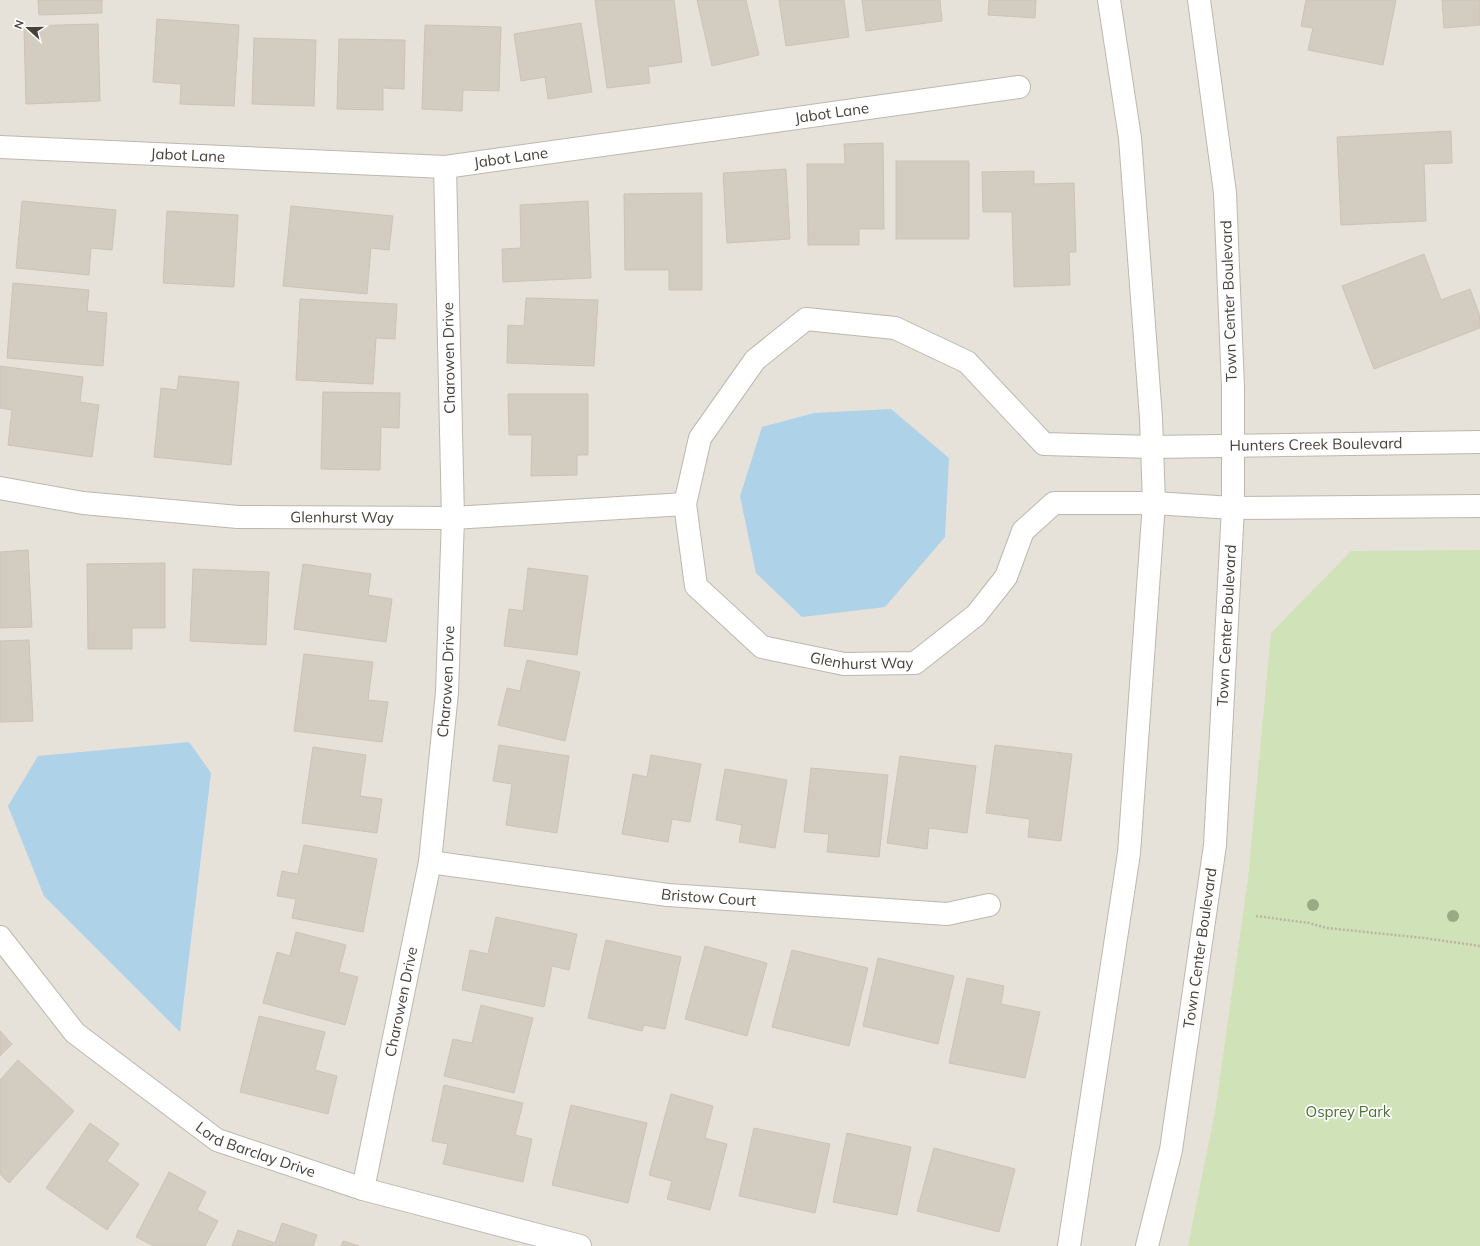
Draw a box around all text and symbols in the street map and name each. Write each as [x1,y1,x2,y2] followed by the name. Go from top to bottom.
[8,8,48,48] north arrow
[11,18,27,31] text: N
[793,98,870,127] street label: Jabot Lane
[472,143,549,172] street label: Jabot Lane
[150,144,226,166] street label: Jabot Lane
[1216,220,1241,382] street label: Town Center Boulevard
[438,302,459,414] street label: Charowen Drive
[1229,433,1403,455] street label: Hunters Creek Boulevard
[290,507,394,527] street label: Glenhurst Way
[1212,544,1240,707] street label: Town Center Boulevard
[433,625,458,738] street label: Charowen Drive
[809,647,913,673] street label: Glenhurst Way
[1179,866,1221,1029] street label: Town Center Boulevard
[660,884,757,910] street label: Bristow Court
[380,945,421,1059] street label: Charowen Drive
[1306,1102,1391,1121] park label: Osprey Park
[192,1117,318,1181] street label: Lord Barclay Drive

